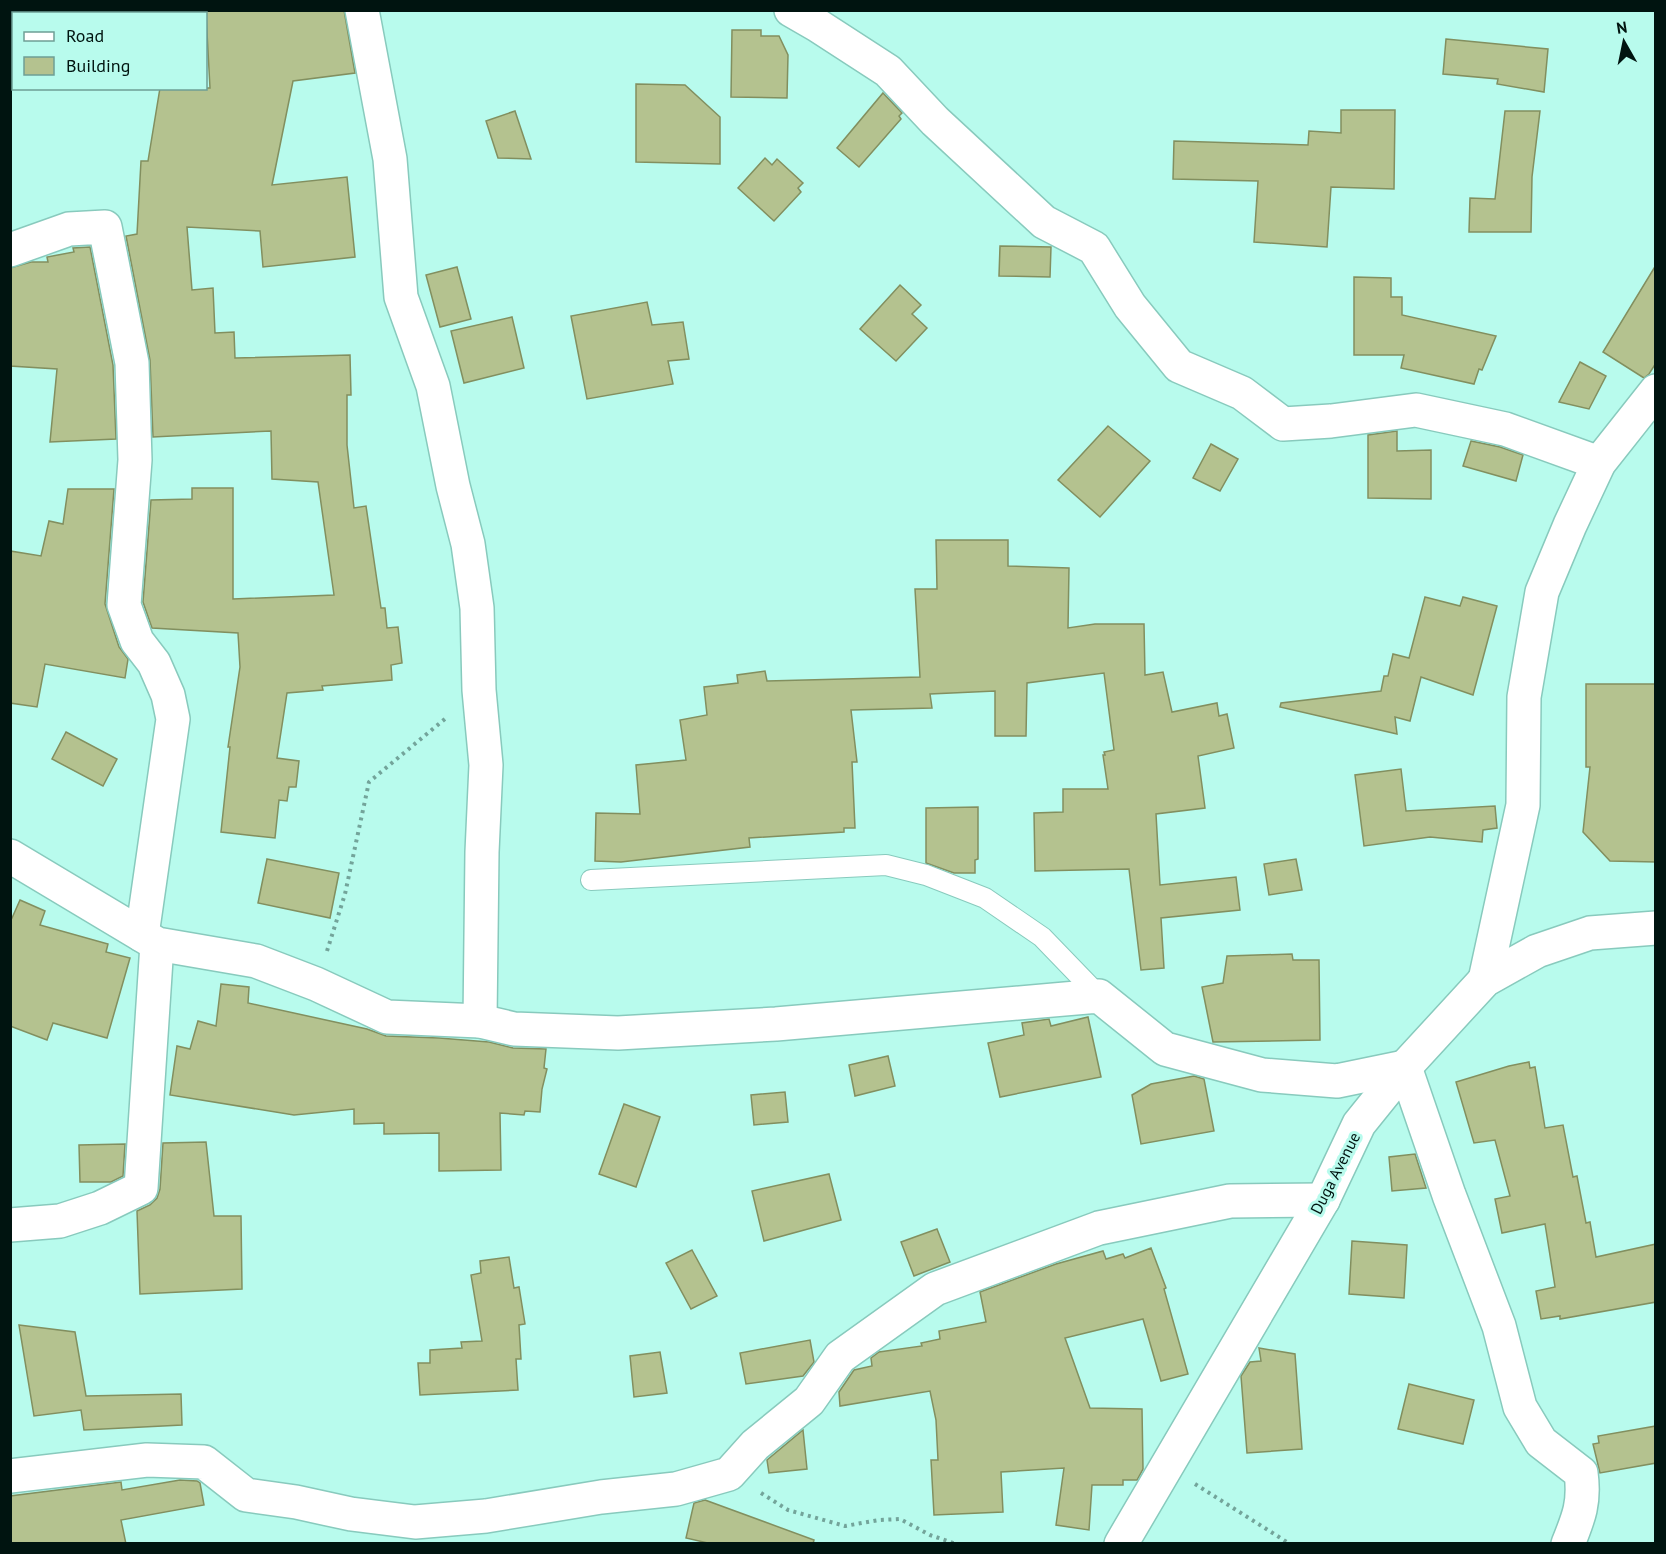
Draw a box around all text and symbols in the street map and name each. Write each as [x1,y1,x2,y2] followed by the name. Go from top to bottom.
[12,12,207,90] legend
[1594,12,1654,72] north arrow
[1615,16,1628,38] text: N
[66,24,104,47] text: Road
[66,54,130,77] text: Building
[1306,1129,1364,1217] street label: Duga Avenue

